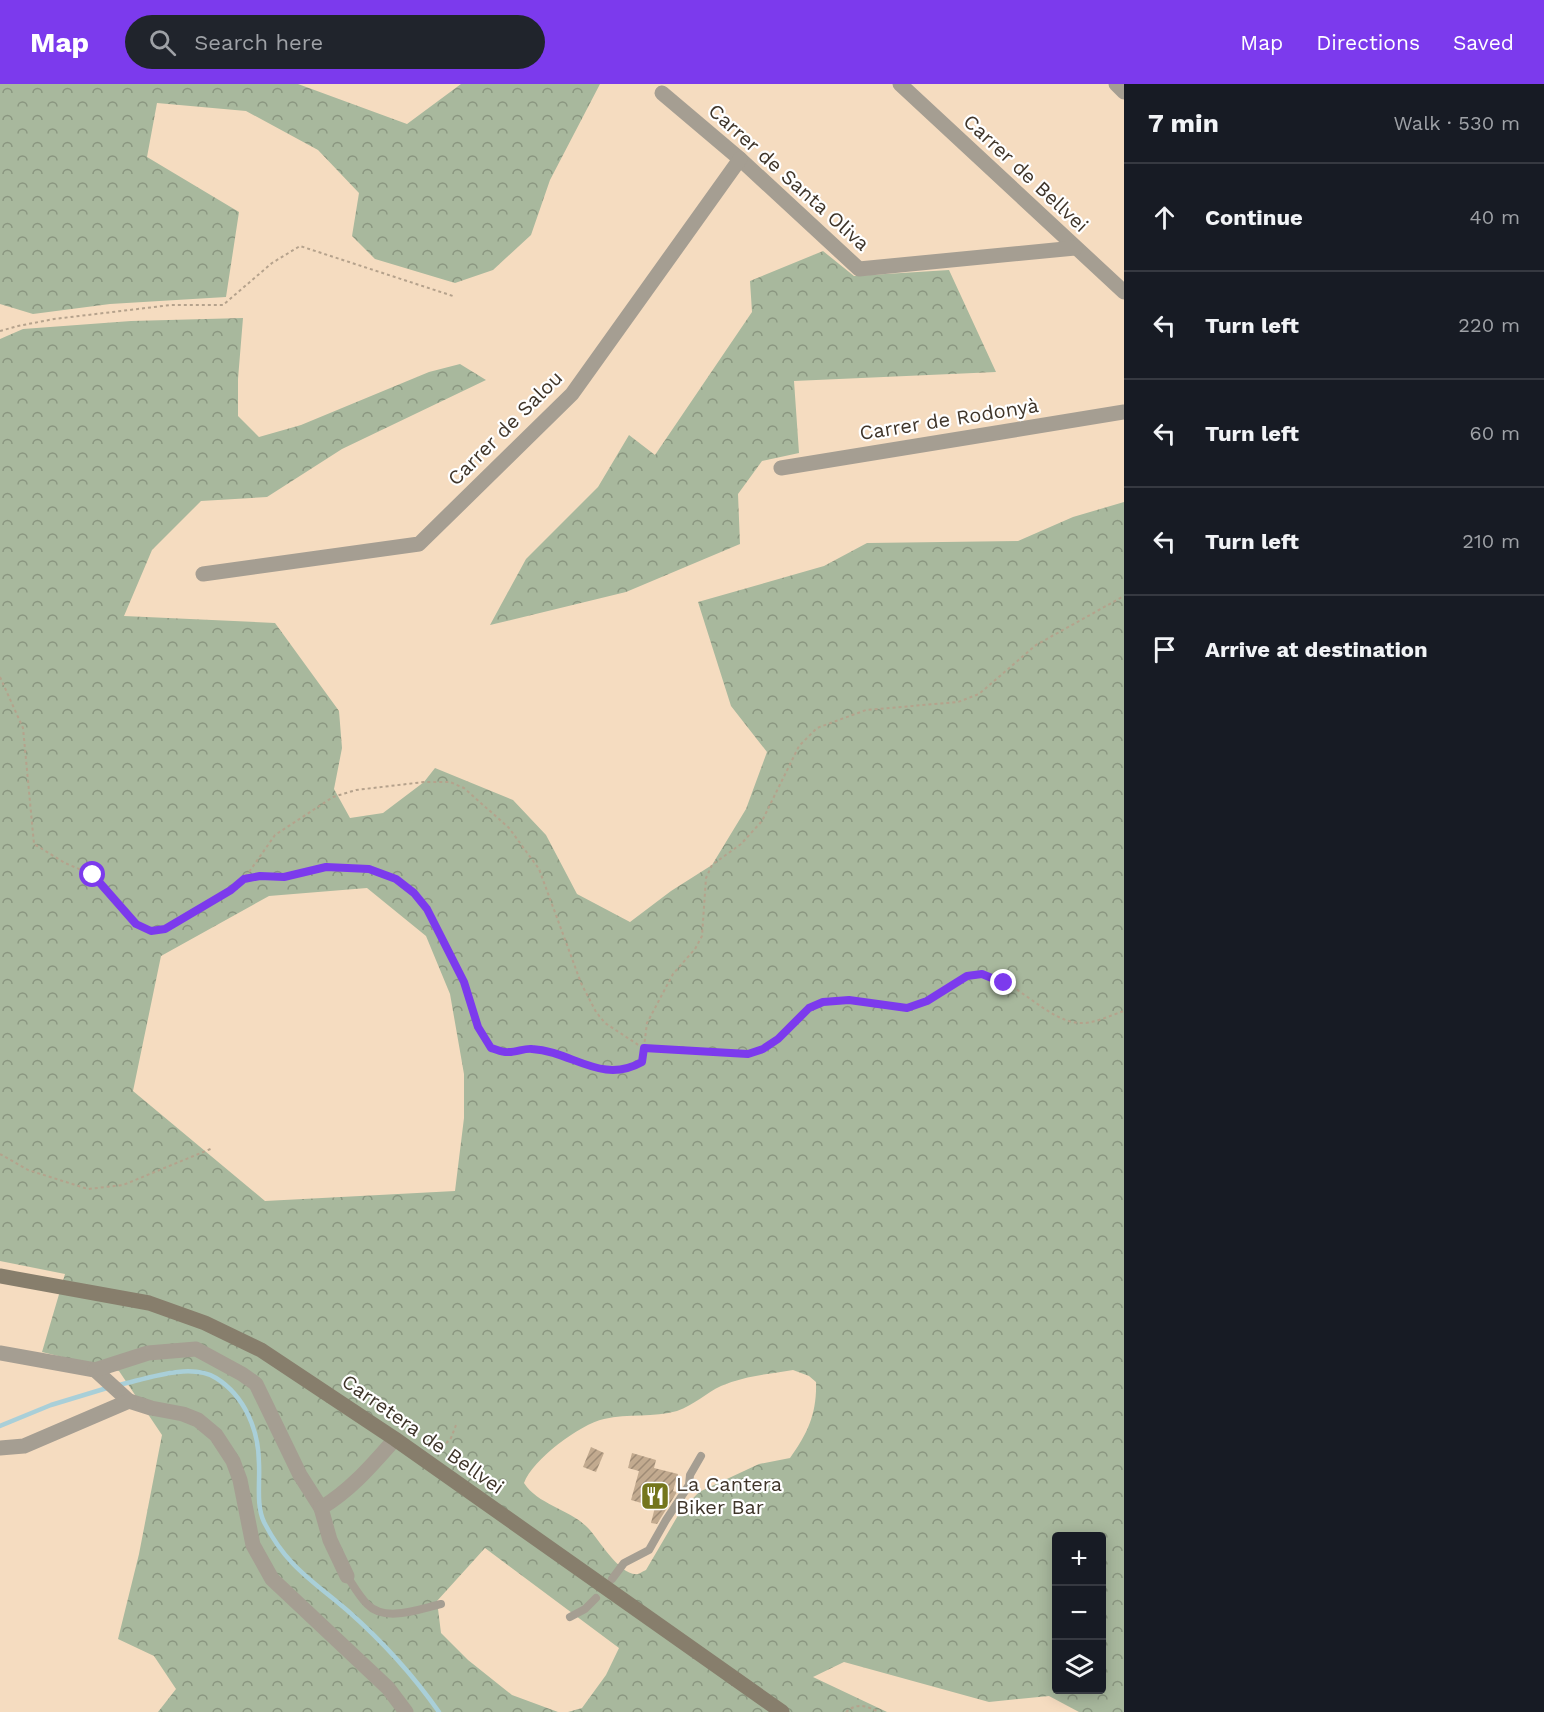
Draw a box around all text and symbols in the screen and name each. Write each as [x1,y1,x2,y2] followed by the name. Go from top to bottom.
[125,15,545,69] search box
[30,26,89,59] text: Map
[146,26,179,59] icon: search
[194,30,323,55] text: Search here
[1240,30,1283,55] text: Map
[1316,30,1420,55] text: Directions
[1453,30,1514,55] text: Saved
[704,98,874,256] street label: Carrer de Santa Oliva
[1148,108,1219,138] text: 7 min
[959,109,1093,237] street label: Carrer de Bellvei
[1393,111,1520,135] text: Walk · 530 m
[1148,201,1181,234] icon: ahead
[1205,205,1303,230] text: Continue
[1469,205,1520,229] text: 40 m
[1148,309,1181,342] icon: left
[1205,313,1299,338] text: Turn left
[1458,313,1520,337] text: 220 m
[443,366,567,490] street label: Carrer de Salou
[858,393,1040,445] street label: Carrer de Rodonyà
[1148,417,1181,450] icon: left
[1205,421,1299,446] text: Turn left
[1470,421,1520,445] text: 60 m
[1148,525,1181,558] icon: left
[1205,529,1299,554] text: Turn left
[1462,529,1520,553] text: 210 m
[1148,633,1181,666] icon: arrive
[1205,637,1428,662] text: Arrive at destination
[79,861,105,887] route start
[990,969,1016,995] route end
[337,1369,509,1499] street label: Carretera de Bellvei
[676,1472,782,1519] place label: La Cantera Biker Bar
[639,1480,671,1512] restaurant icon: La Cantera Biker Bar
[1052,1532,1106,1694] map controls
[1052,1532,1106,1586] button: +
[1052,1586,1106,1640] button: −
[1052,1640,1106,1694] button: layers

